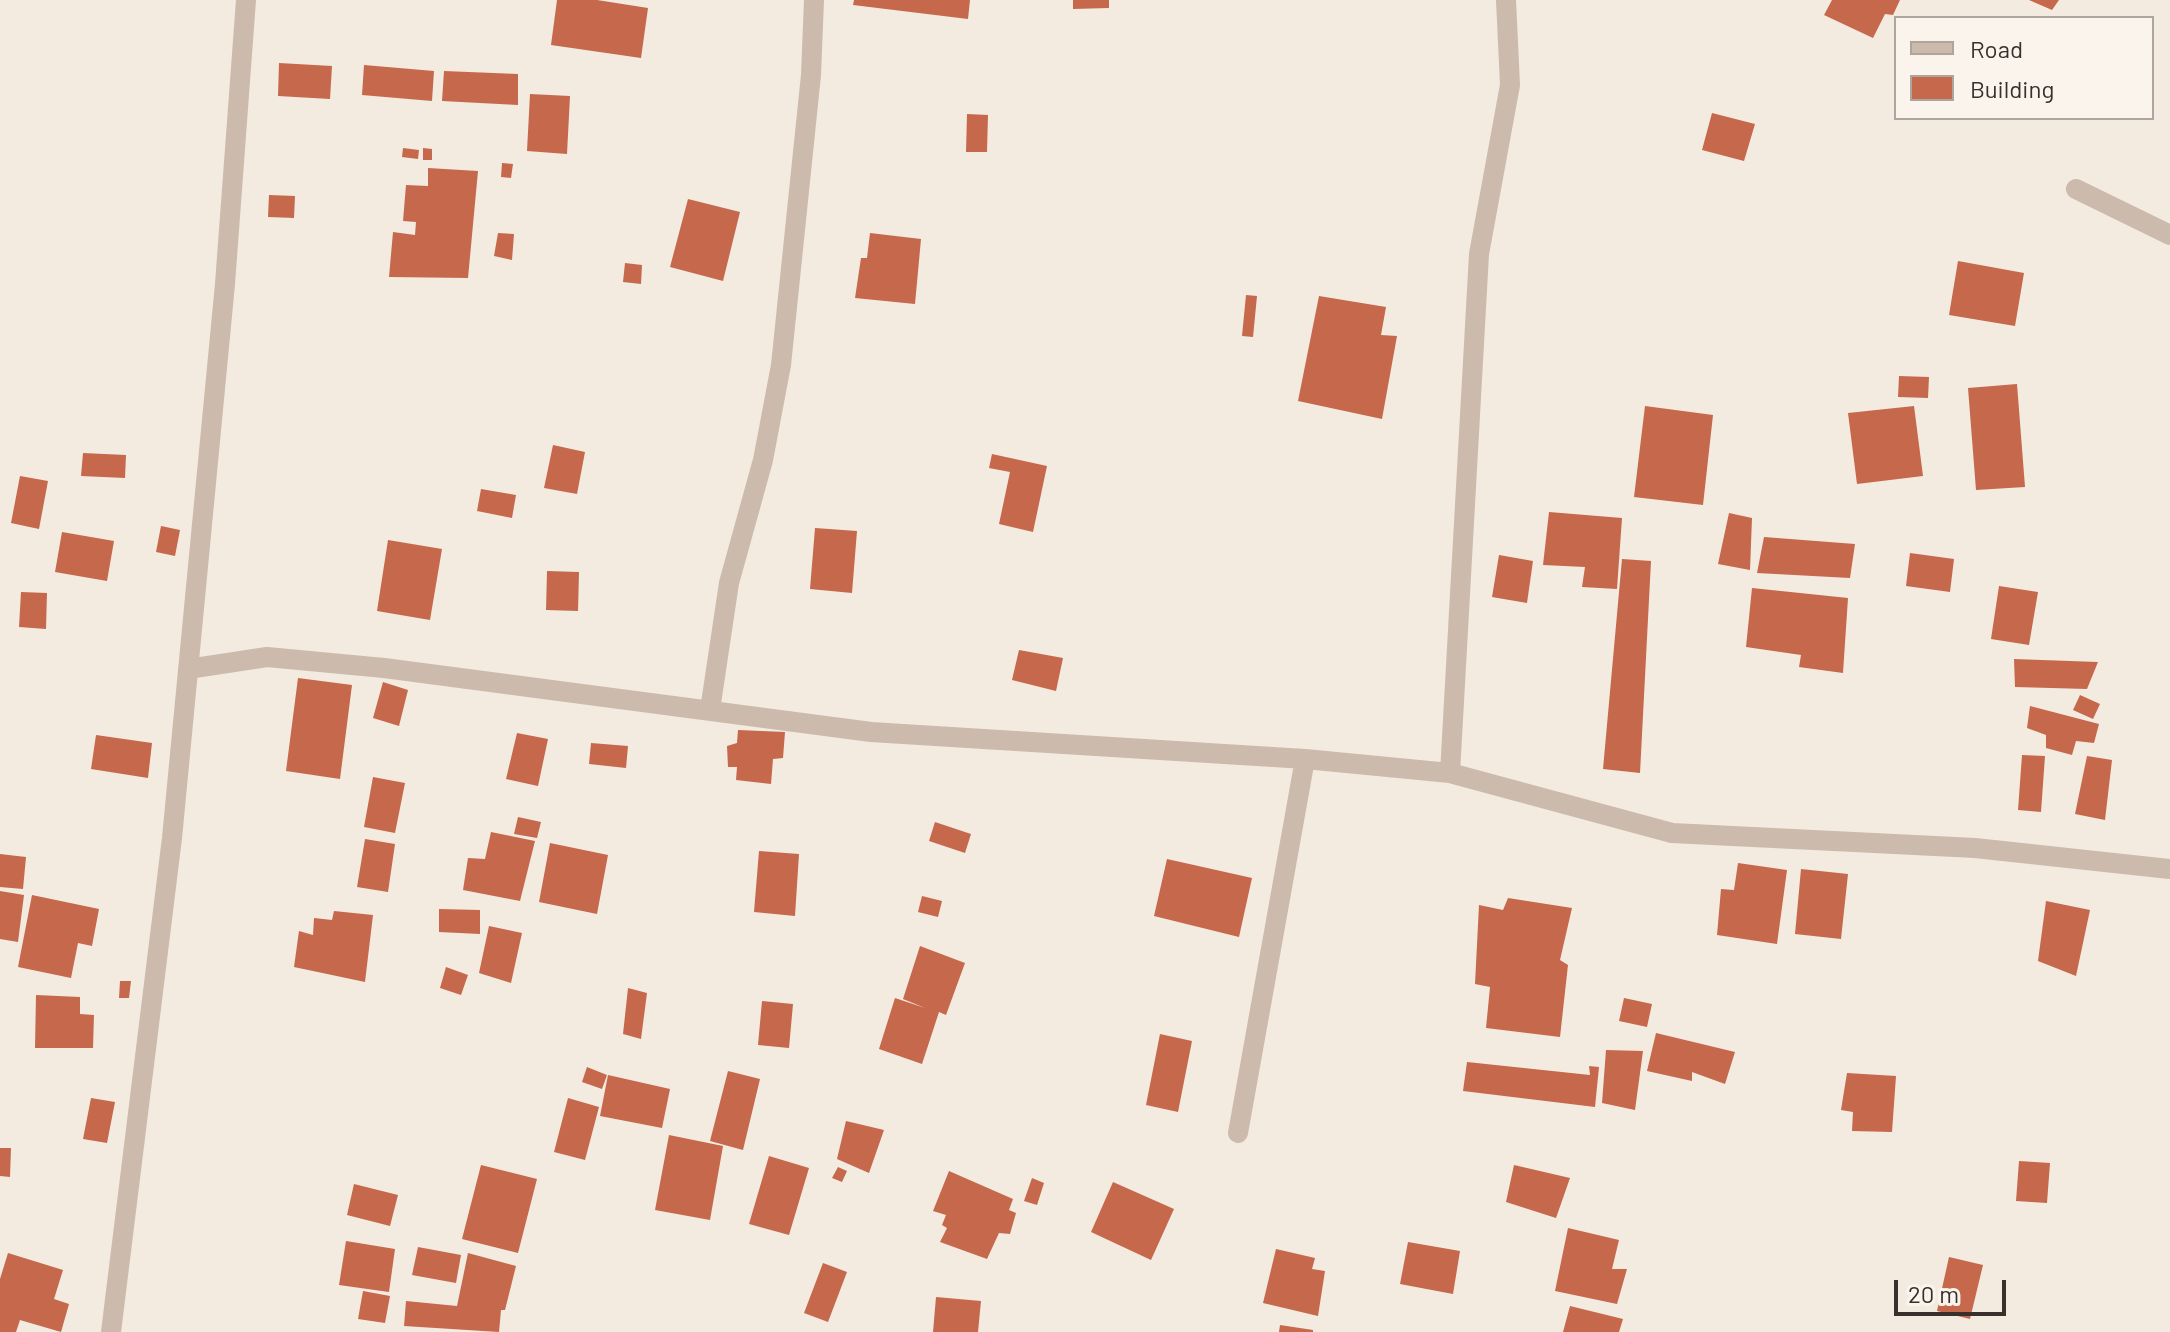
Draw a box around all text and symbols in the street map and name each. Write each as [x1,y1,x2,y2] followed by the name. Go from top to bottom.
[1894,16,2154,120] legend
[1970,34,2023,63] text: Road
[1970,74,2054,103] text: Building
[1898,1264,2010,1314] scale bar
[1908,1279,1959,1308] text: 20 m

